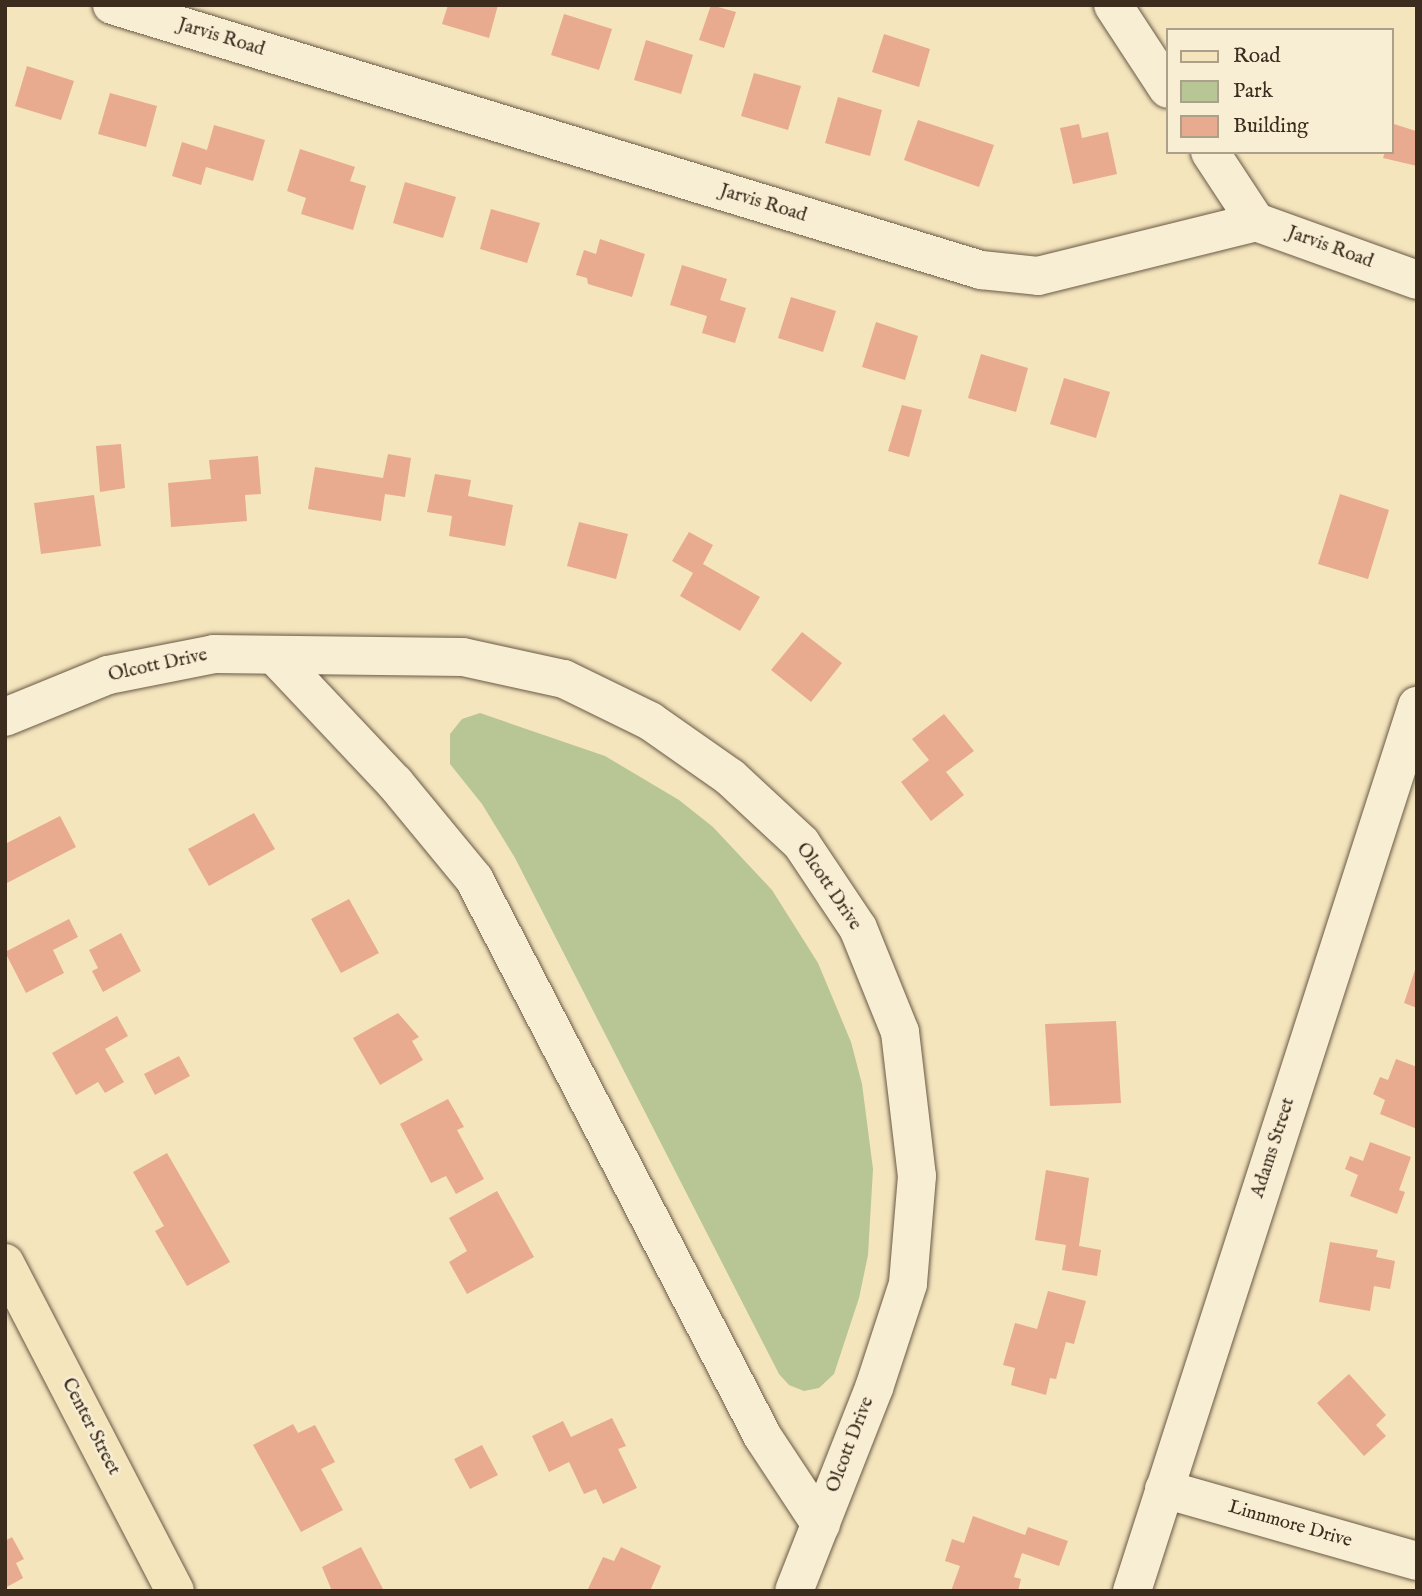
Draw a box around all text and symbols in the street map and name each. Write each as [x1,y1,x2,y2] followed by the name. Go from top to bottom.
[175,14,267,62] street label: Jarvis Road
[1166,28,1394,154] legend
[1233,43,1280,70] text: Road
[1233,78,1273,105] text: Park
[1233,113,1308,140] text: Building
[717,180,809,228] street label: Jarvis Road
[1284,222,1376,274] street label: Jarvis Road
[106,644,210,688] street label: Olcott Drive
[790,839,866,935] street label: Olcott Drive
[1247,1095,1301,1201] street label: Adams Street
[56,1375,124,1479] street label: Center Street
[822,1394,880,1496] street label: Olcott Drive
[1225,1496,1355,1554] street label: Linnmore Drive

